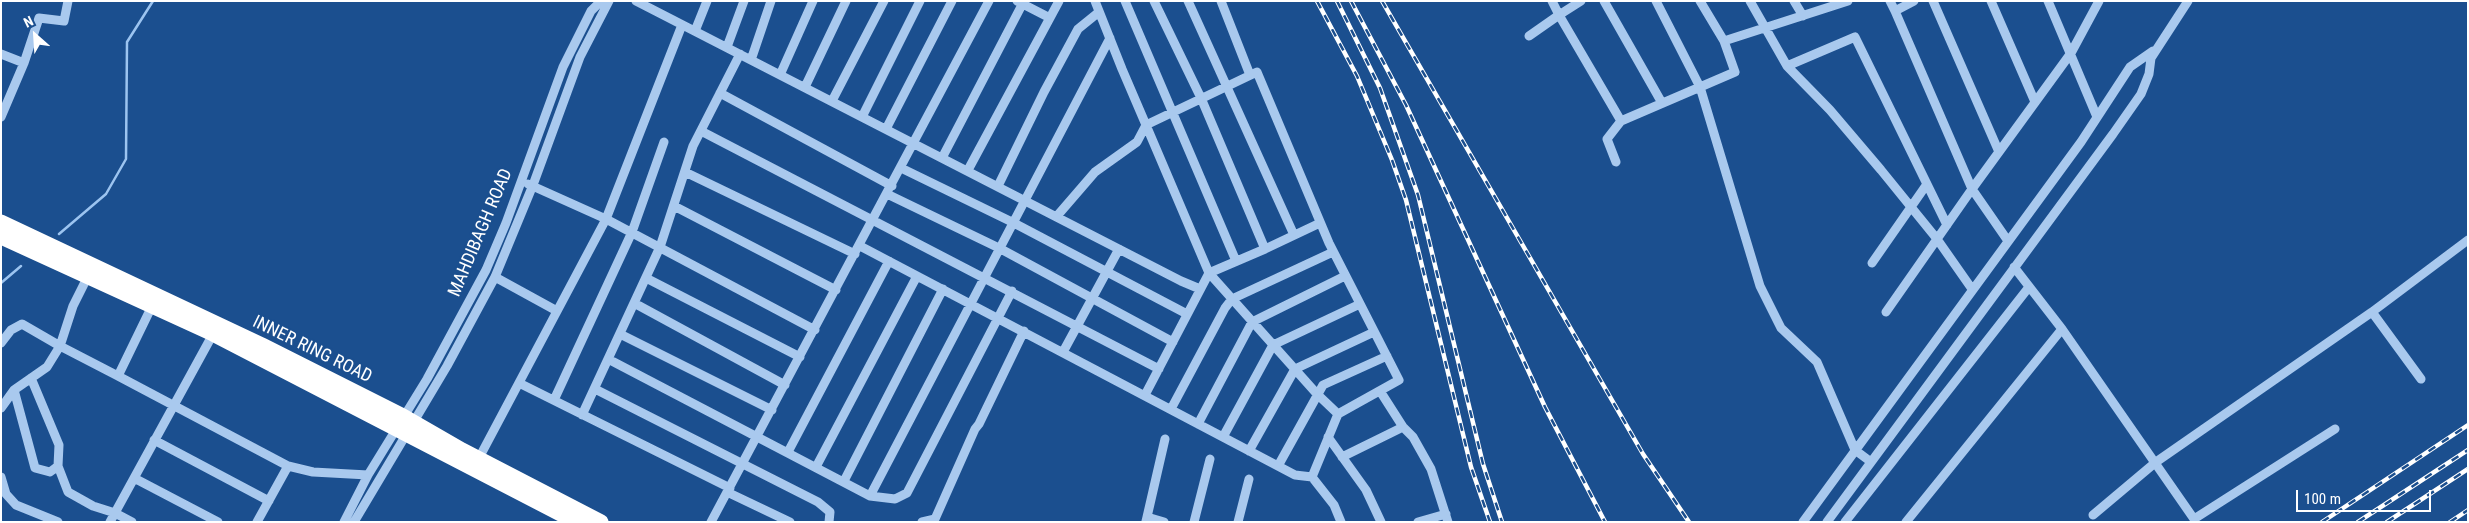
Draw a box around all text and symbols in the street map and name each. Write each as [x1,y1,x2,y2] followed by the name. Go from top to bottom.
[10,10,60,60] north arrow
[21,12,36,31] text: N
[444,166,518,300] street label: MAHDIBAGH ROAD
[249,312,375,388] street label: INNER RING ROAD
[2299,480,2434,512] scale bar
[2304,490,2341,508] text: 100 m

